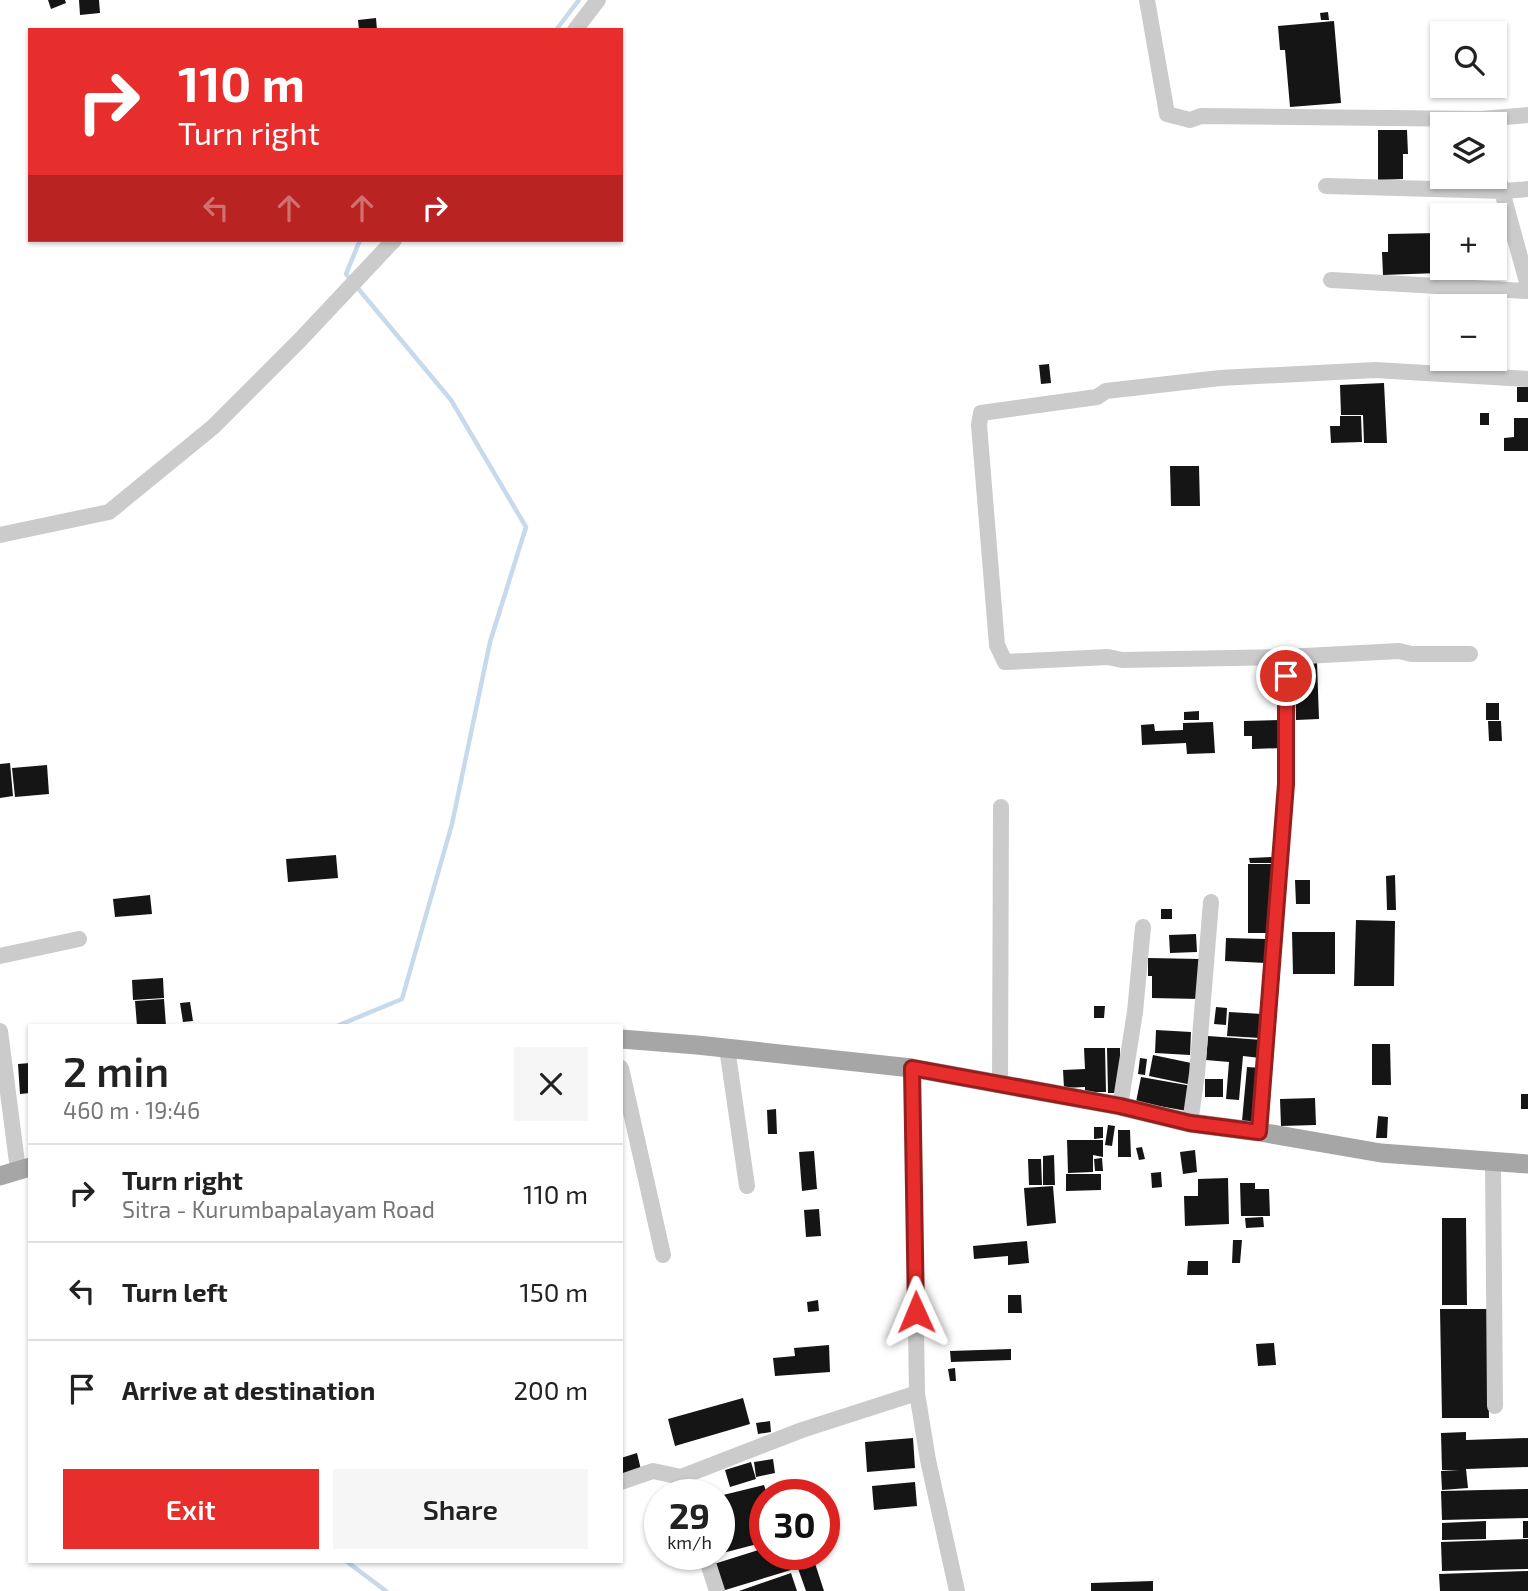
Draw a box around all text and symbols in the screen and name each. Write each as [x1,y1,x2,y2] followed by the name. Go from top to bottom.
[1430,21,1507,371] map controls
[1430,21,1507,98] button: search
[178,53,305,112] text: 110 m
[63,56,154,147] icon: right
[1430,112,1507,189] button: layers
[178,113,320,151] text: Turn right
[197,189,235,227] icon: left
[270,189,308,227] icon: ahead
[343,189,381,227] icon: ahead
[416,189,454,227] icon: right
[1430,203,1507,280] button: +
[1430,294,1507,371] button: −
[1256,646,1316,706] pin
[1267,657,1305,695] icon: arrive
[63,1045,169,1095] text: 2 min
[514,1047,588,1121] button: close
[63,1096,200,1124] text: 460 m · 19:46
[122,1164,243,1195] text: Turn right
[63,1174,101,1212] icon: right
[523,1178,588,1209] text: 110 m
[122,1195,435,1223] text: Sitra - Kurumbapalayam Road
[63,1272,101,1310] icon: left
[879,1275,953,1349] position arrow
[122,1276,228,1307] text: Turn left
[519,1276,588,1307] text: 150 m
[63,1370,101,1408] icon: arrive
[122,1374,375,1405] text: Arrive at destination
[513,1374,588,1405] text: 200 m
[63,1469,319,1549] button: Exit
[333,1469,588,1549] button: Share
[749,1479,840,1570] speed limit sign: 30
[669,1494,710,1536] text: 29
[667,1531,712,1553] text: km/h

